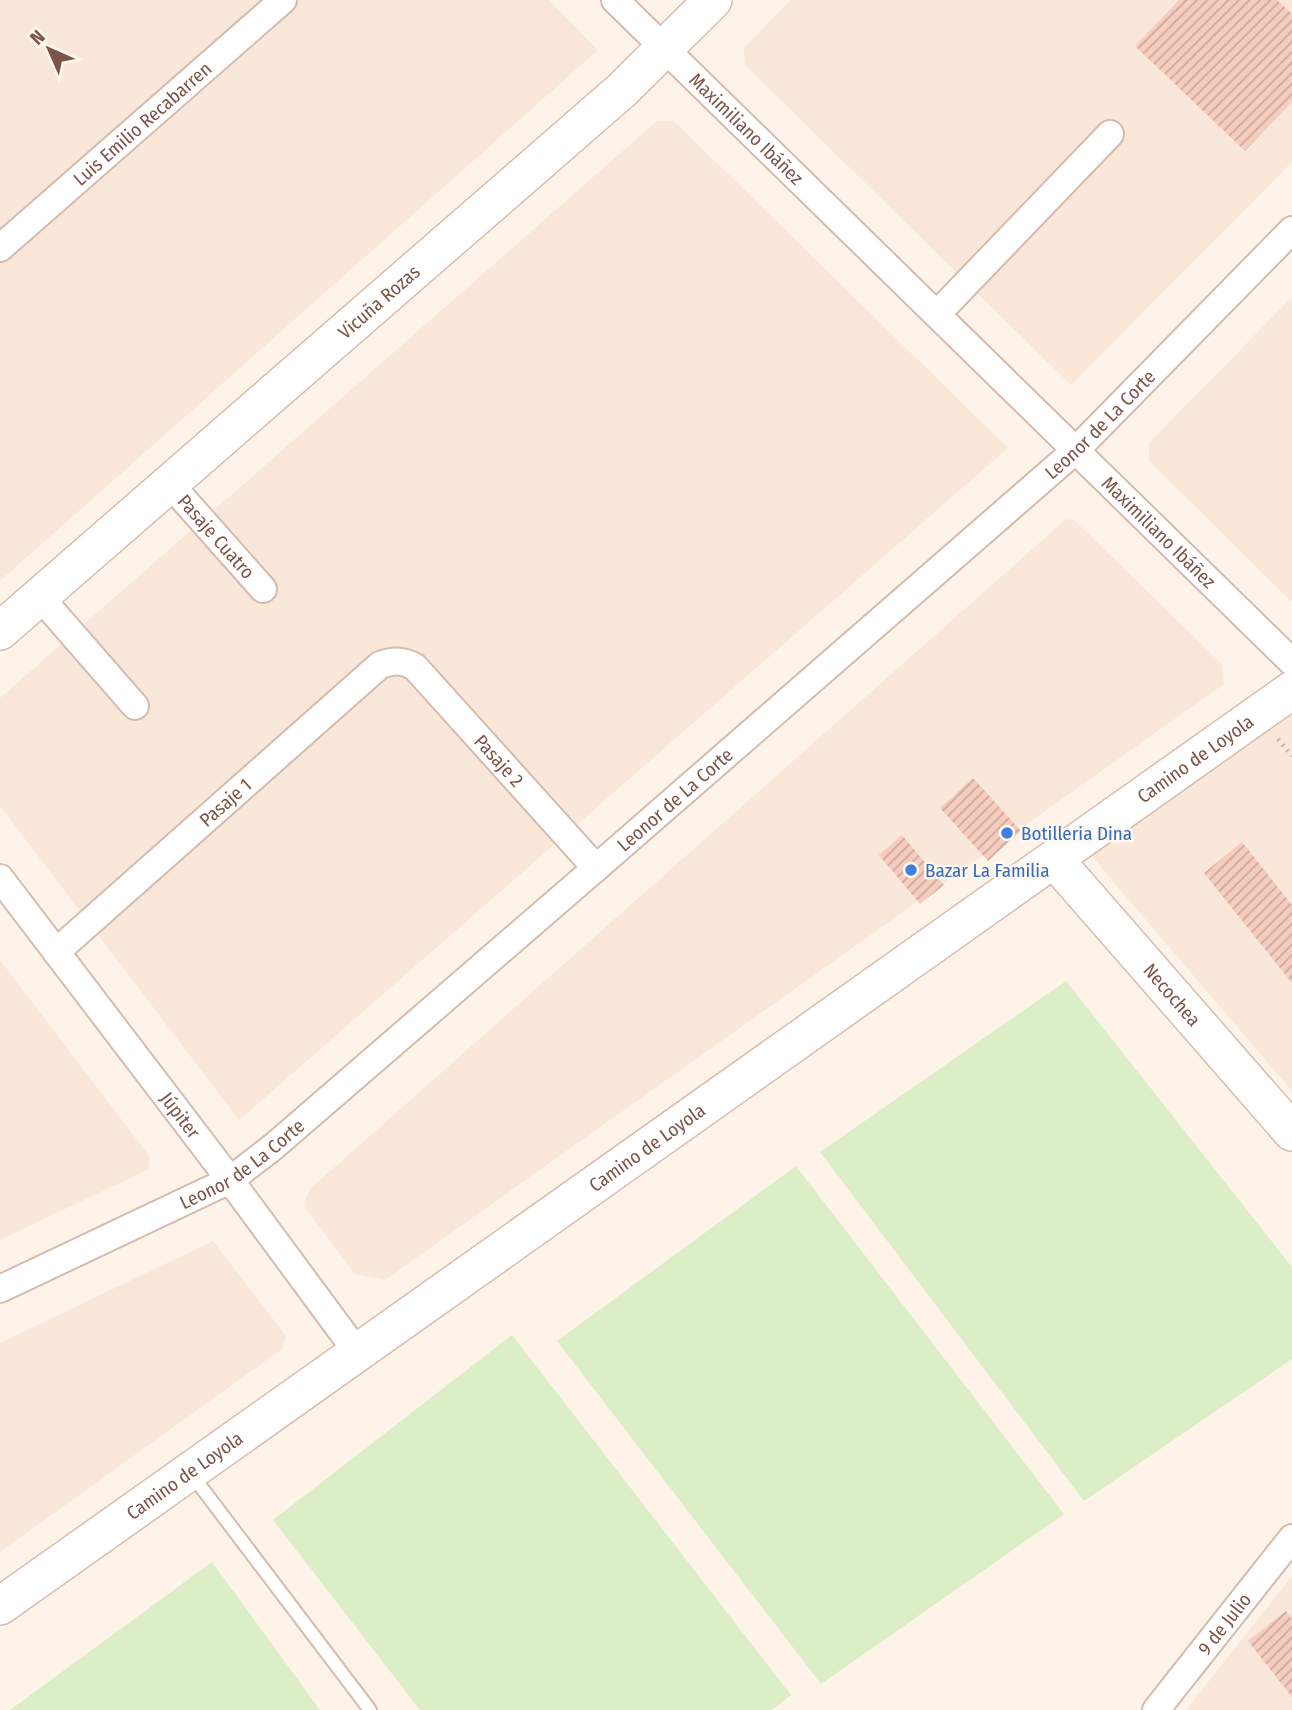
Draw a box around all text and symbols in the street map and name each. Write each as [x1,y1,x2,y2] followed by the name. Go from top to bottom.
[14,14,84,84] north arrow
[25,25,49,49] text: N
[68,57,216,190] street label: Luis Emilio Recabarren
[685,68,809,190] street label: Maximiliano Ibáñez
[333,260,424,343] street label: Vicuña Rozas
[1040,365,1160,484] street label: Leonor de La Corte
[1097,471,1221,593] street label: Maximiliano Ibáñez
[173,490,260,583] street label: Pasaje Cuatro
[1132,710,1258,808] street label: Camino de Loyola
[470,730,529,791] street label: Pasaje 2
[612,743,737,856] street label: Leonor de La Corte
[195,773,256,831] street label: Pasaje 1
[1021,822,1132,845] place label: Botilleria Dina
[999,825,1015,841] marker: Botilleria Dina
[925,859,1049,882] place label: Bazar La Familia
[903,862,919,878] marker: Bazar La Familia
[1139,959,1206,1031] street label: Necochea
[156,1087,206,1143] street label: Júpiter
[584,1098,710,1196] street label: Camino de Loyola
[176,1114,309,1214] street label: Leonor de La Corte
[122,1426,247,1524] street label: Camino de Loyola
[1193,1588,1256,1659] street label: 9 de Julio

